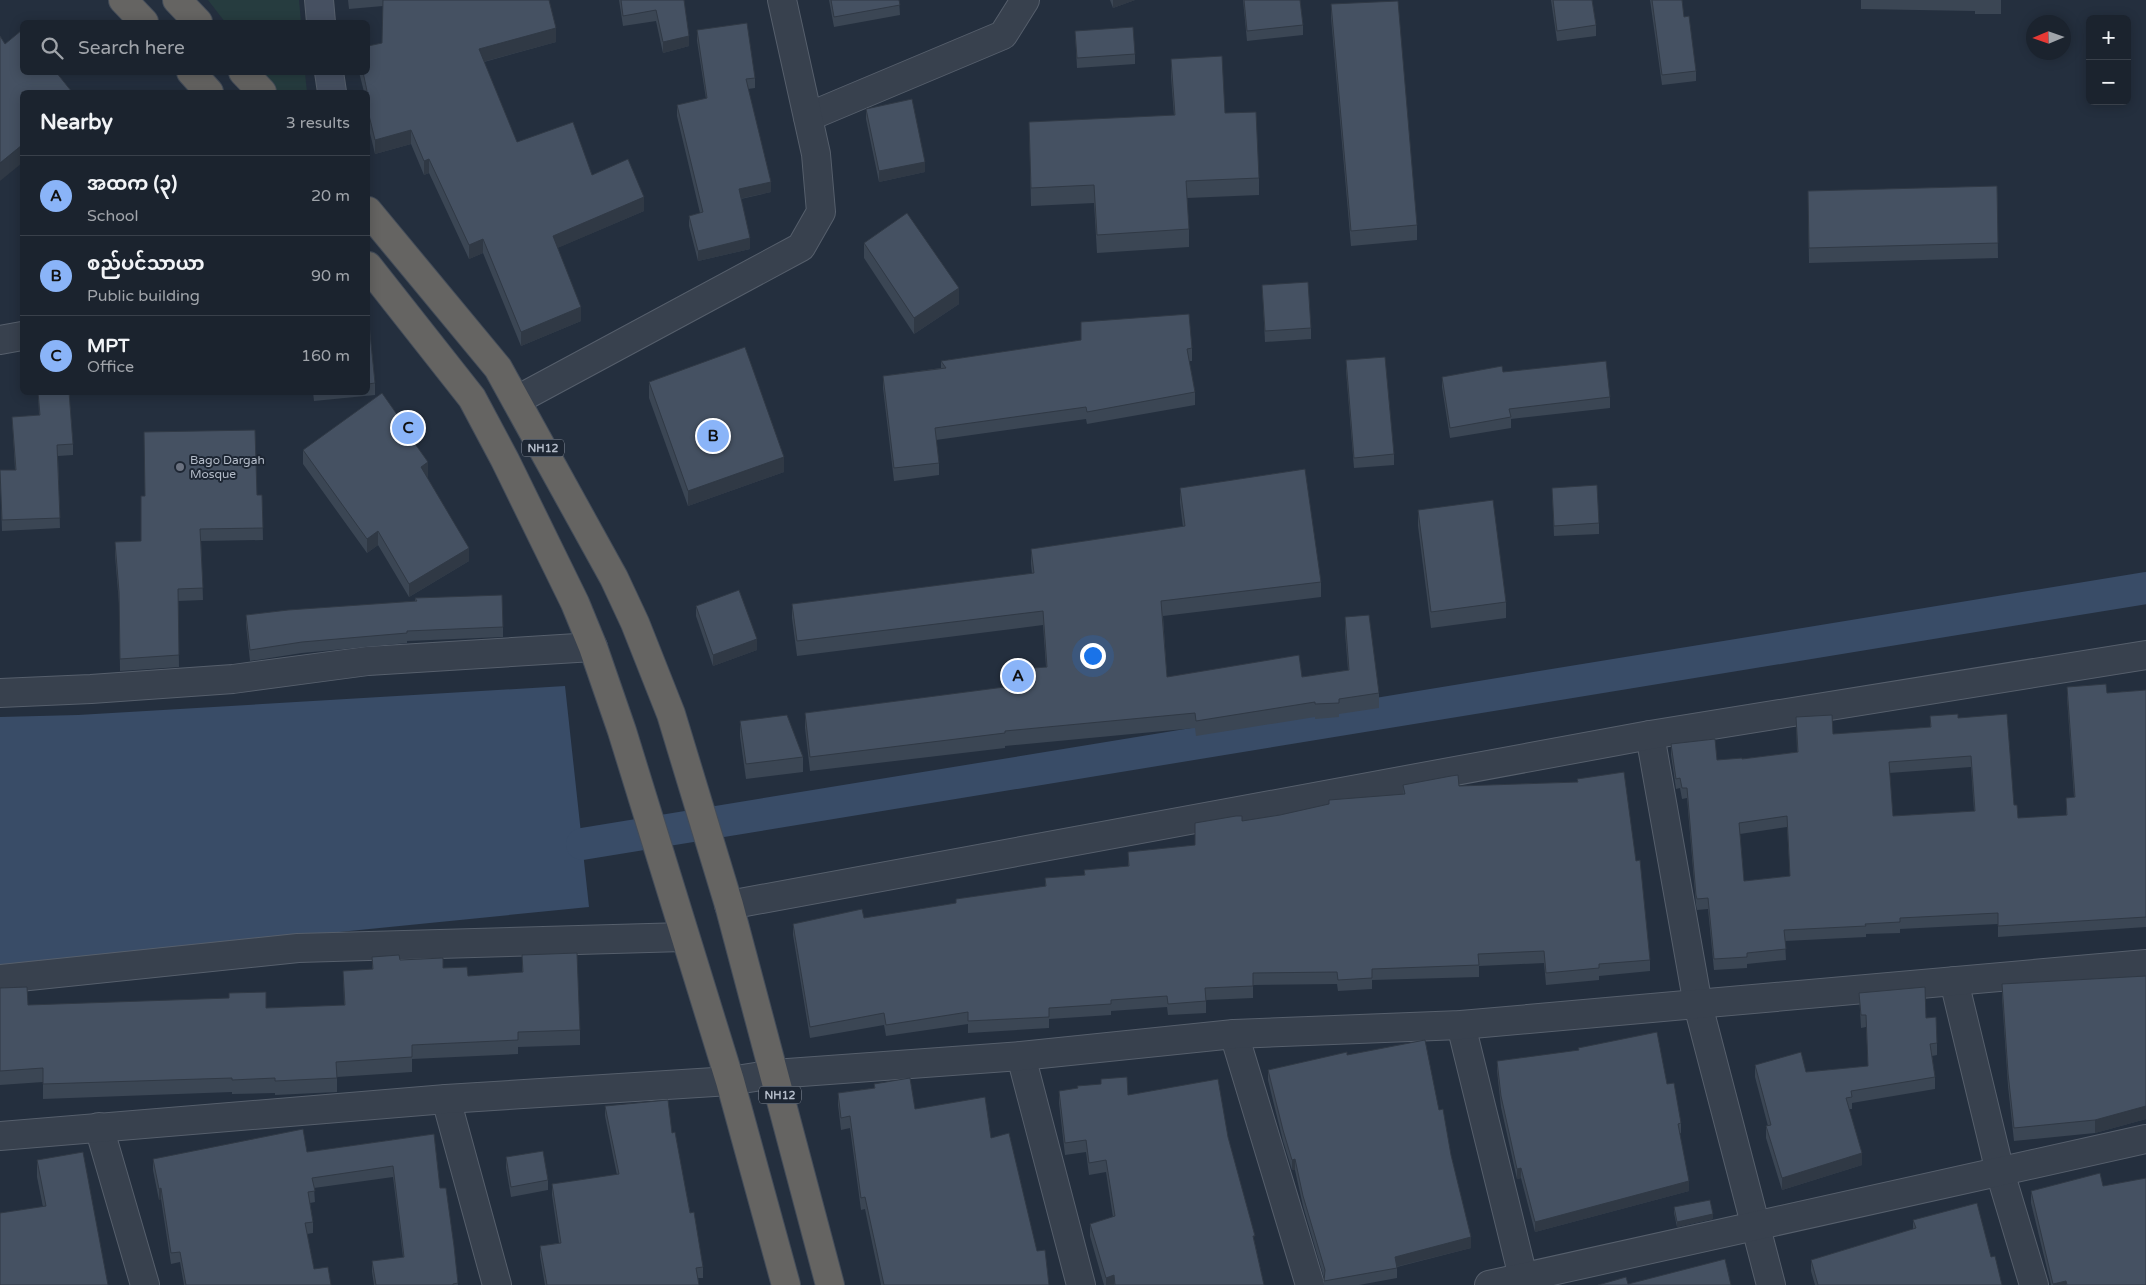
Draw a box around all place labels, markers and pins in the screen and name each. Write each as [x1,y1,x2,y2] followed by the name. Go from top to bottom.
[392,409,424,447] pin: C
[697,417,729,455] pin: B
[190,453,265,481] place label: Bago Dargah Mosque
[174,461,186,473] marker: Bago Dargah Mosque
[1002,657,1034,695] pin: A

